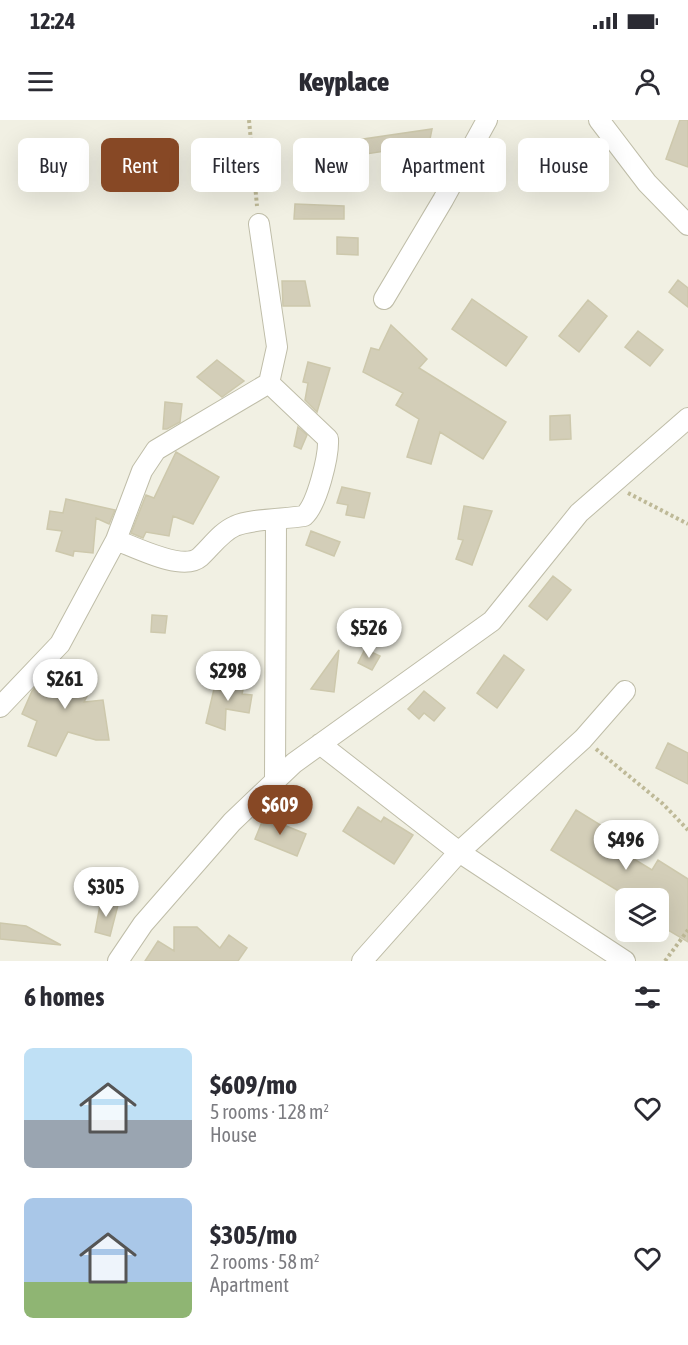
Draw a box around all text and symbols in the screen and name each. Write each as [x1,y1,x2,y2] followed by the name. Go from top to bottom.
[30,8,75,34] text: 12:24
[24,65,57,98] icon: menu
[631,65,664,98] icon: person
[299,66,389,97] text: Keyplace
[18,138,89,192] chip: Buy
[101,138,179,192] chip: Rent
[191,138,281,192] chip: Filters
[293,138,369,192] chip: New
[381,138,506,192] chip: Apartment
[518,138,609,192] chip: House
[333,608,405,659] pin: $526
[351,616,387,639] text: $526
[192,651,264,702] pin: $298
[29,659,101,710] pin: $261
[210,659,246,682] text: $298
[47,667,83,690] text: $261
[244,785,316,836] pin: $609
[262,793,298,816] text: $609
[590,820,662,871] pin: $496
[608,828,644,851] text: $496
[70,867,142,918] pin: $305
[88,875,124,898] text: $305
[615,888,669,942] map controls
[615,888,669,942] button: layers
[631,981,664,1014] icon: filters
[24,982,104,1012] text: 6 homes
[210,1070,297,1100] text: $609/mo
[72,1072,144,1144] icon: home
[631,1092,664,1125] icon: heart
[210,1100,329,1123] text: 5 rooms · 128 m²
[210,1123,257,1146] text: House
[210,1220,297,1250] text: $305/mo
[72,1222,144,1294] icon: home
[631,1242,664,1275] icon: heart
[210,1250,320,1273] text: 2 rooms · 58 m²
[210,1273,289,1296] text: Apartment

